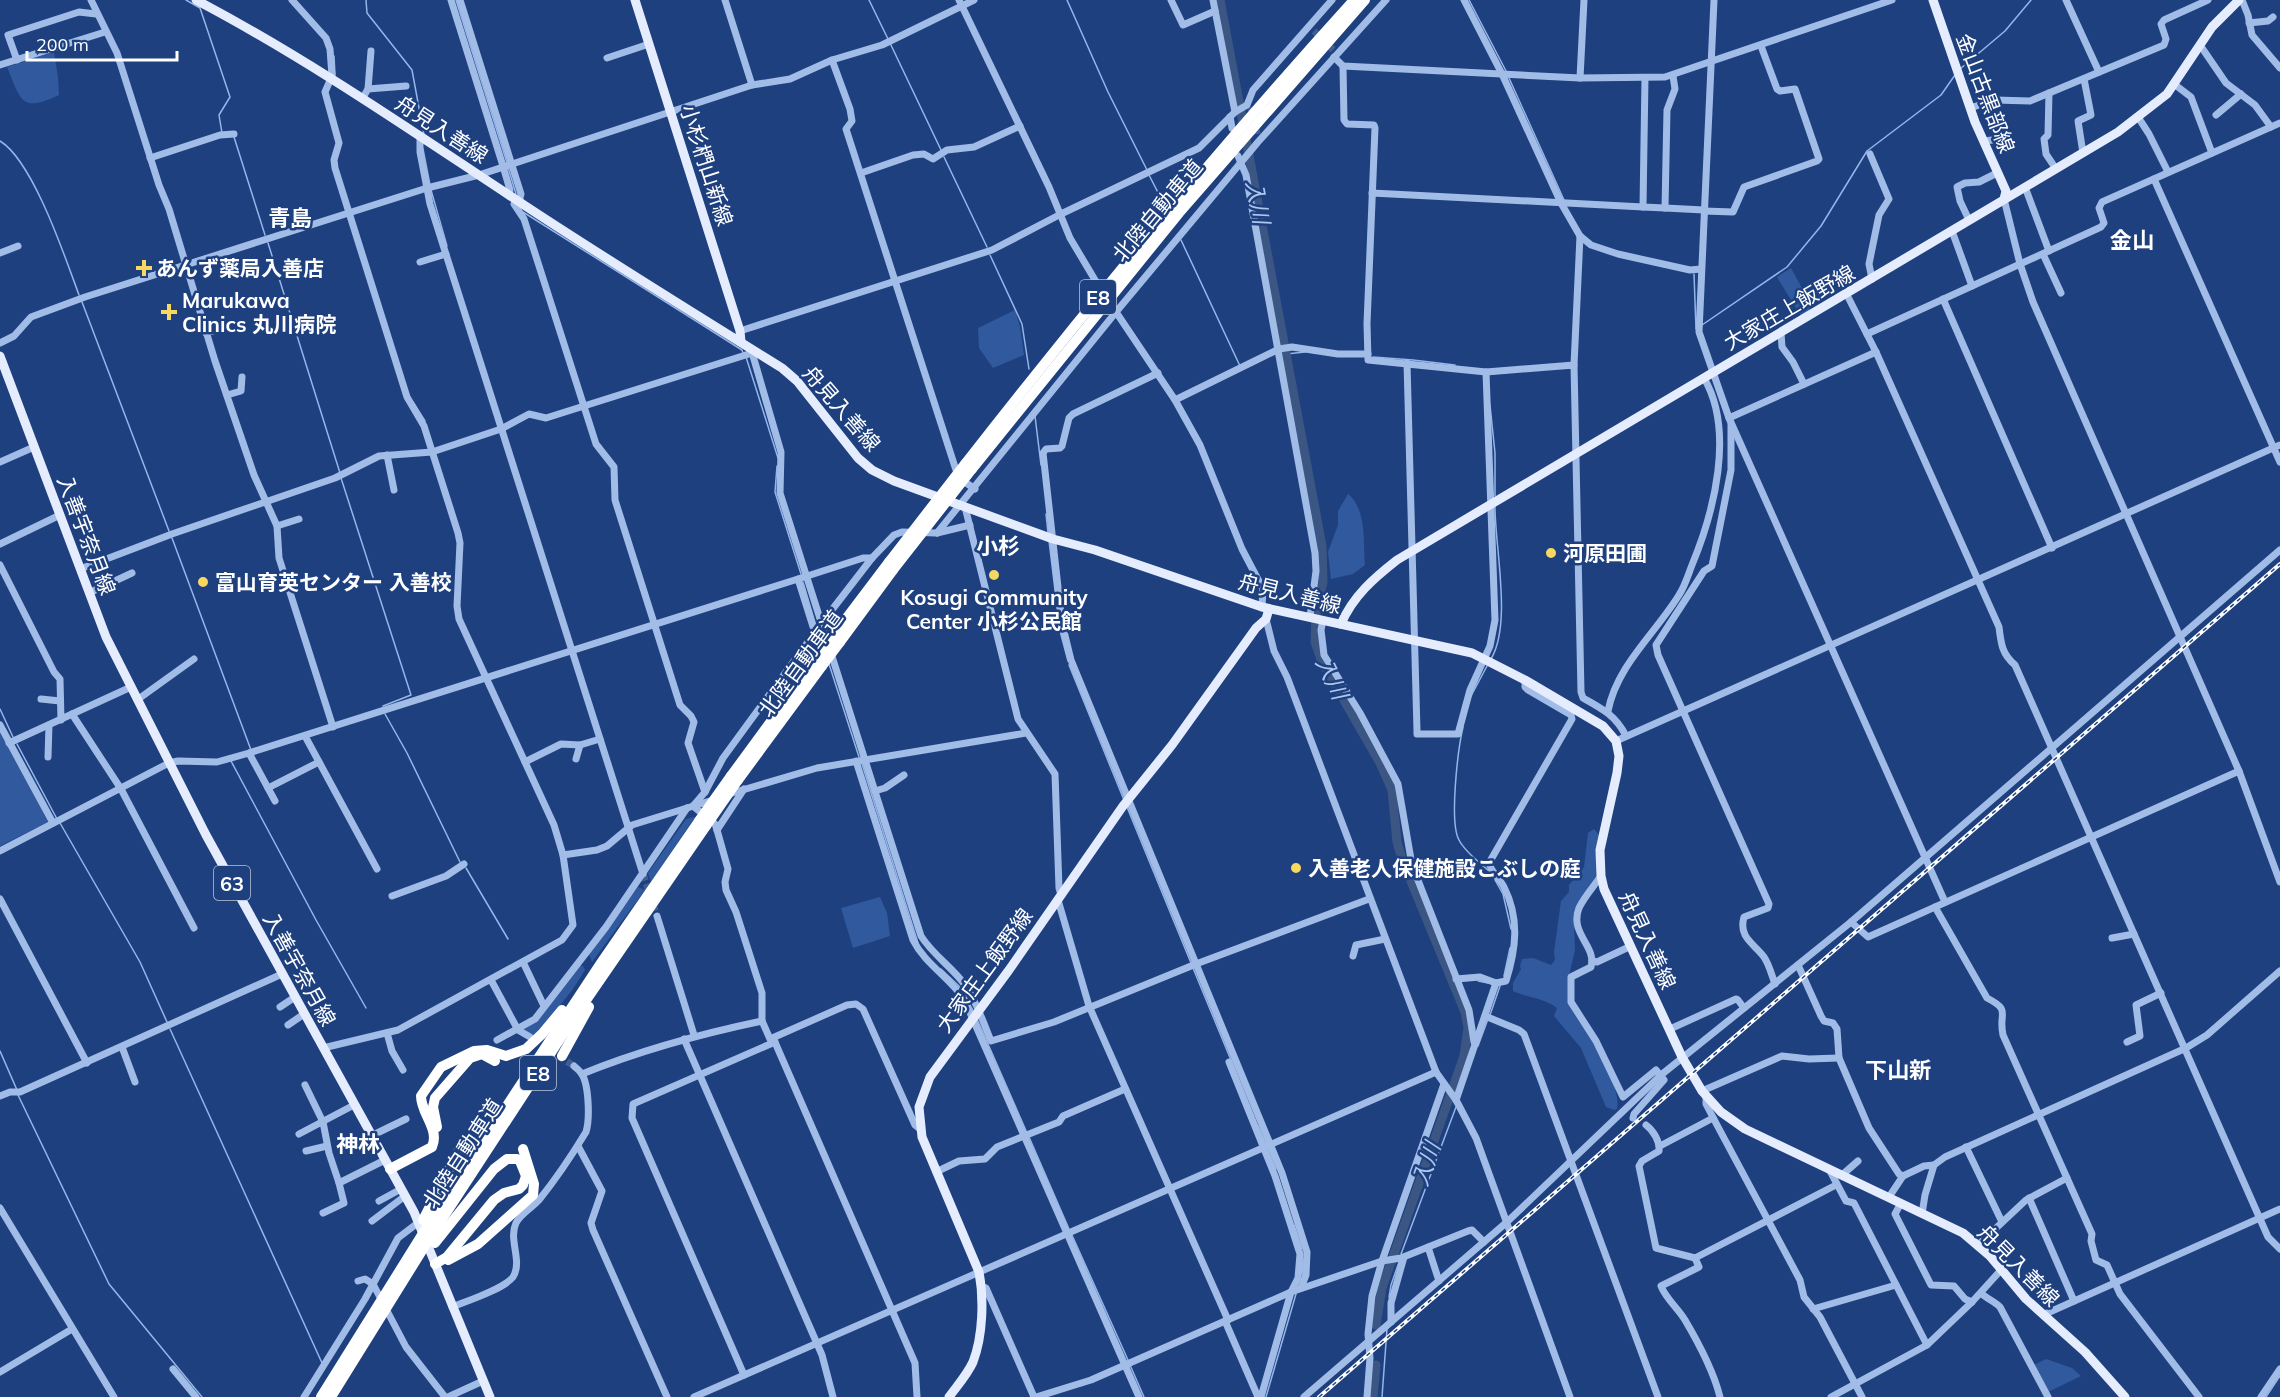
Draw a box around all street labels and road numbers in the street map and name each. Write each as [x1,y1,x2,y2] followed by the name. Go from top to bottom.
[1951,30,2021,156] street label: 金山古黒部線
[391,90,493,168] street label: 舟見入善線
[675,101,739,229] street label: 小杉椚山新線
[1107,153,1207,267] street label: 北陸自動車道
[1719,259,1859,355] street label: 大家庄上飯野線
[1080,280,1116,314] road number: E8
[798,360,886,456] street label: 舟見入善線
[52,472,122,598] street label: 入善宇奈月線
[1236,568,1344,618] street label: 舟見入善線
[752,604,848,722] street label: 北陸自動車道
[214,866,250,900] road number: 63
[1614,887,1682,993] street label: 舟見入善線
[930,903,1038,1037] street label: 大家庄上飯野線
[258,908,342,1030] street label: 入善宇奈月線
[520,1056,556,1090] road number: E8
[417,1093,507,1213] street label: 北陸自動車道
[1973,1219,2065,1311] street label: 舟見入善線

